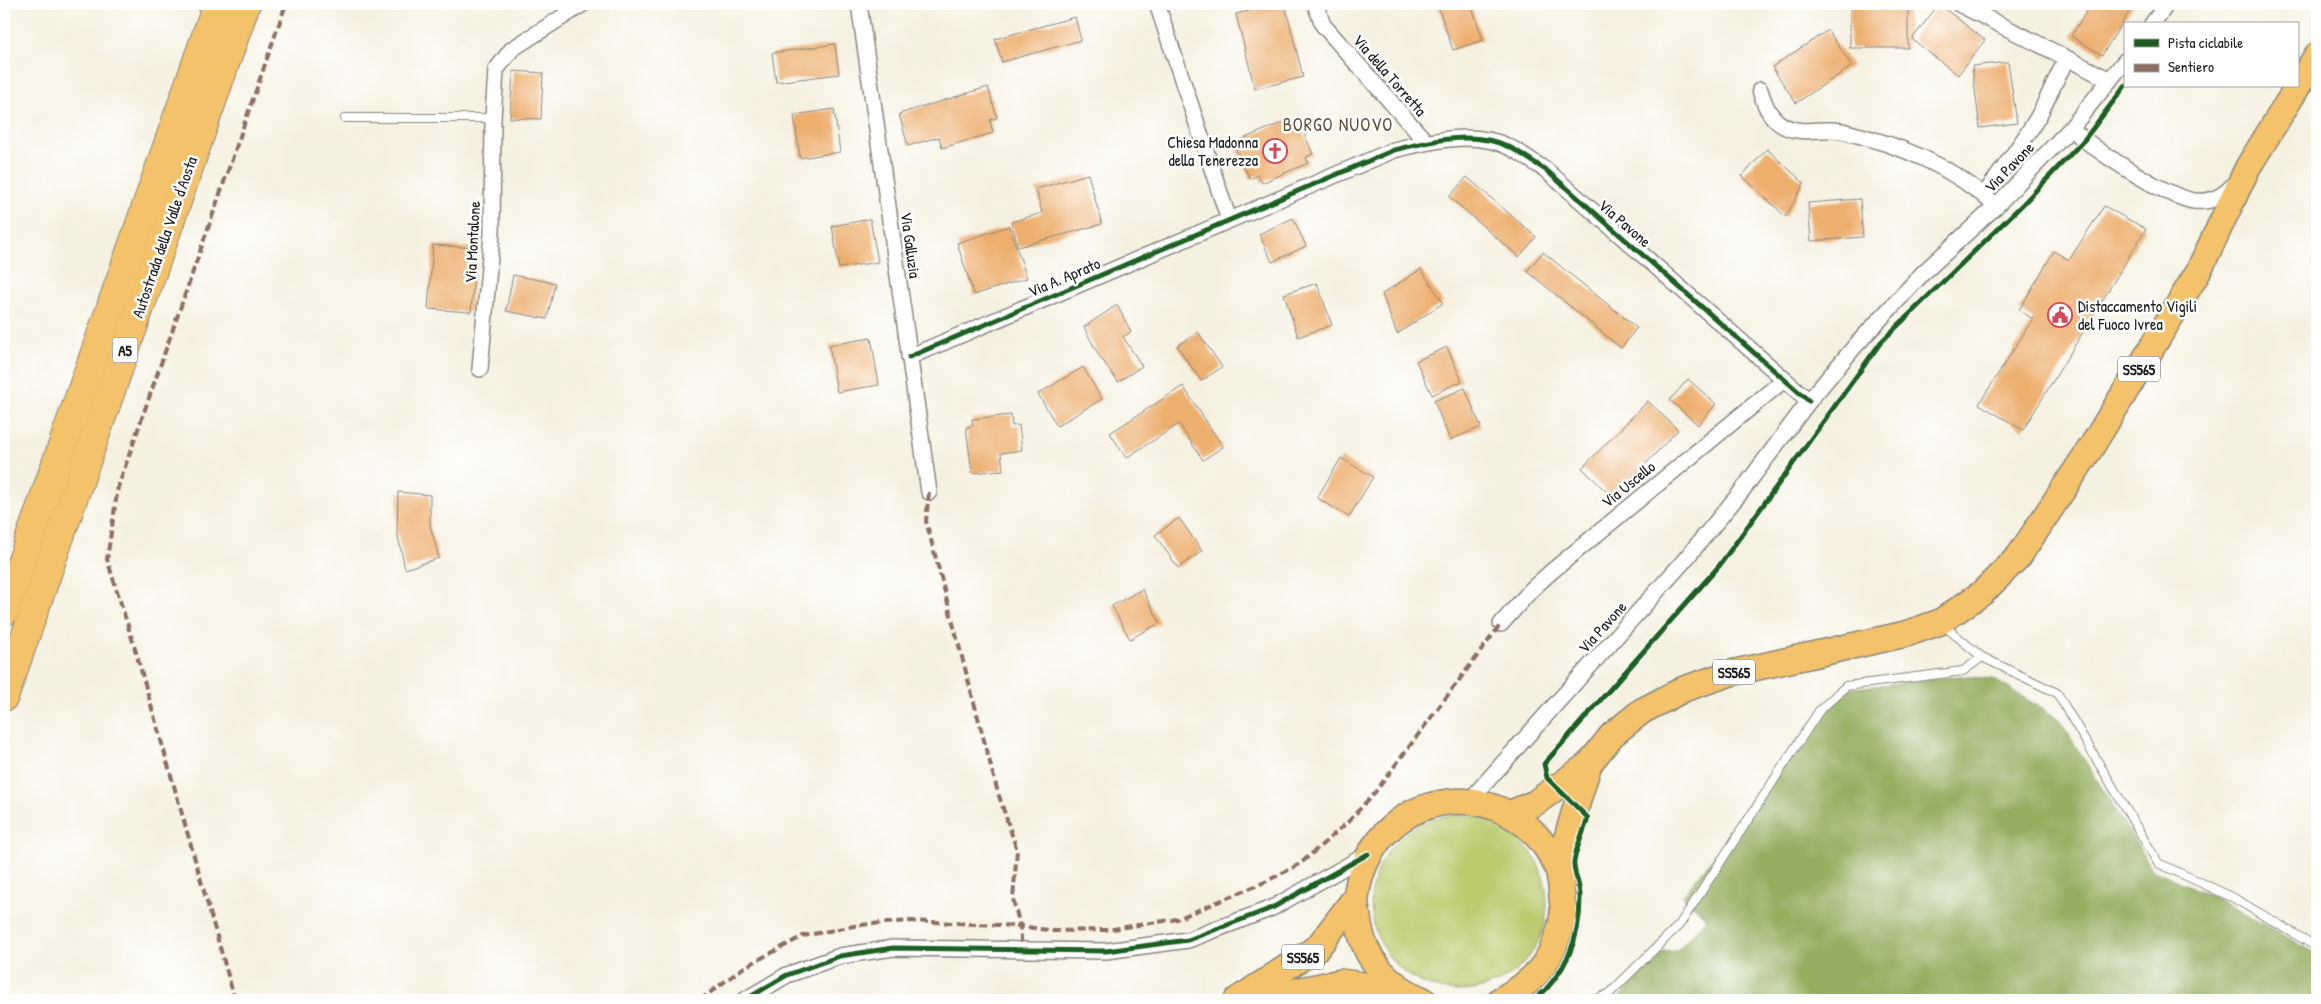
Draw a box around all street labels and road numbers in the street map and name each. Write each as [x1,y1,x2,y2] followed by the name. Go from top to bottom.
[1348,29,1432,121] street label: Via della Torretta
[1979,136,2039,197] street label: Via Pavone
[126,153,202,321] street label: Autostrada della Valle d'Aosta
[1594,194,1656,252] street label: Via Pavone
[459,200,485,283] street label: Via Montalone
[895,211,927,279] street label: Via Galluzia
[1024,252,1104,302] street label: Via A. Aprato
[112,338,138,362] road number: A5
[2118,356,2160,382] road number: SS565
[1596,455,1660,513] street label: Via Uscello
[1573,596,1632,658] street label: Via Pavone
[1713,660,1755,684] road number: SS565
[1282,944,1324,970] road number: SS565

